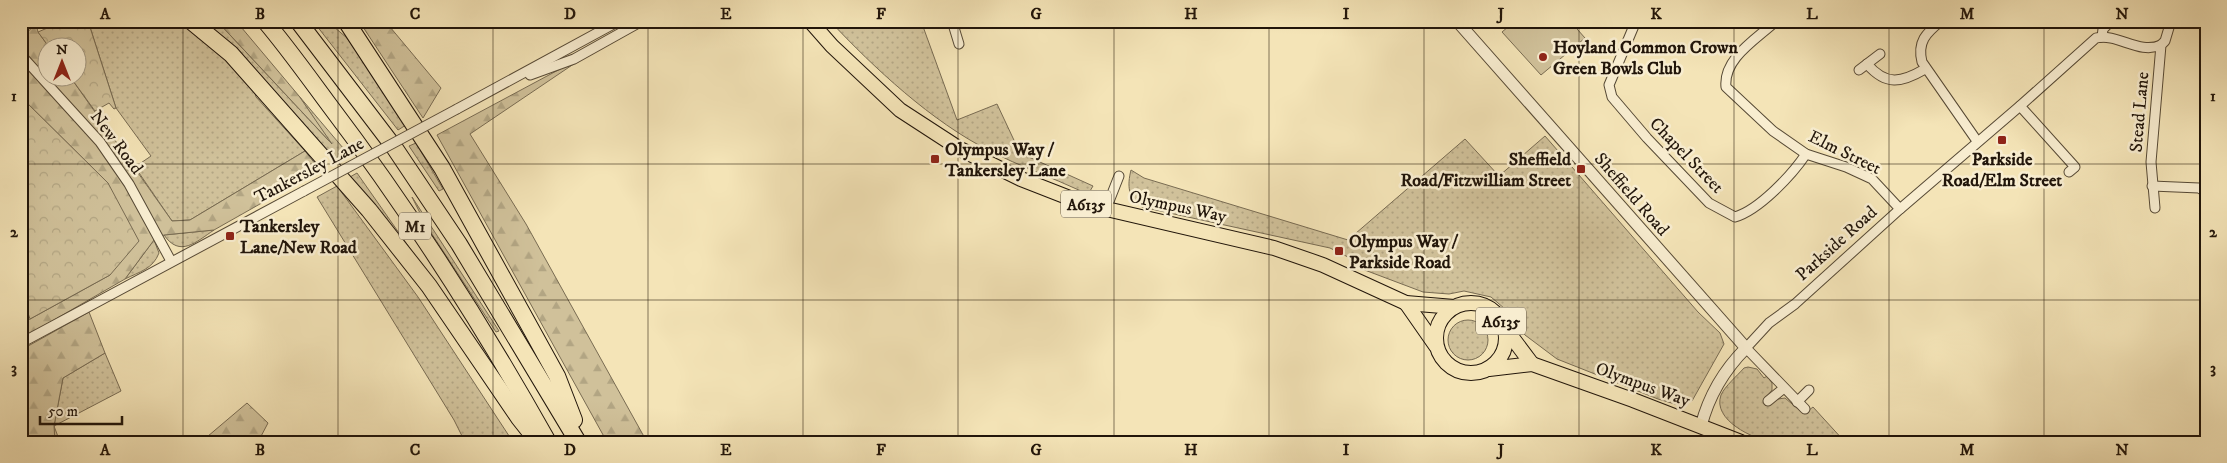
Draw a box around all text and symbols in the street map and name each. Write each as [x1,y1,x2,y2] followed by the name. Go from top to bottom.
[99,4,111,24] text: A
[255,4,265,24] text: B
[410,4,420,24] text: C
[564,4,576,24] text: D
[720,4,732,24] text: E
[876,4,886,24] text: F
[1030,4,1042,24] text: G
[1184,4,1198,24] text: H
[1343,4,1350,24] text: I
[1496,4,1505,24] text: J
[1650,4,1662,24] text: K
[1806,4,1818,24] text: L
[1960,4,1975,24] text: M
[2115,4,2129,24] text: N
[1553,37,1739,80] place label: Hoyland Common Crown Green Bowls Club
[38,38,88,88] north arrow
[56,41,68,59] text: N
[1537,51,1549,63] marker: Hoyland Common Crown Green Bowls Club
[2126,71,2154,153] street label: Stead Lane
[11,86,17,106] text: 1
[2210,86,2216,106] text: 1
[85,106,147,179] street label: New Road
[1645,113,1728,199] street label: Chapel Street
[1805,126,1885,180] street label: Elm Street
[251,133,368,209] street label: Tankersley Lane
[1996,134,2008,146] marker: Parkside Road/Elm Street
[944,139,1066,182] place label: Olympus Way / Tankersley Lane
[1589,148,1673,241] street label: Sheffield Road
[1400,149,1572,192] place label: Sheffield Road/Fitzwilliam Street
[1942,149,2062,192] place label: Parkside Road/Elm Street
[929,153,941,165] marker: Olympus Way / Tankersley Lane
[1575,163,1587,175] marker: Sheffield Road/Fitzwilliam Street
[1127,186,1229,228] street label: Olympus Way
[1061,190,1111,218] road number: A6135
[1791,201,1882,286] street label: Parkside Road
[399,212,431,240] road number: M1
[239,216,358,259] place label: Tankersley Lane/New Road
[10,222,19,242] text: 2
[2209,222,2218,242] text: 2
[224,230,236,242] marker: Tankersley Lane/New Road
[1349,231,1459,274] place label: Olympus Way / Parkside Road
[1333,245,1345,257] marker: Olympus Way / Parkside Road
[1476,308,1526,334] road number: A6135
[11,358,17,378] text: 3
[1592,358,1693,412] street label: Olympus Way
[2210,358,2216,378] text: 3
[40,393,122,425] scale bar
[48,402,78,421] text: 50 m
[99,440,111,460] text: A
[255,440,265,460] text: B
[410,440,420,460] text: C
[564,440,576,460] text: D
[720,440,732,460] text: E
[876,440,886,460] text: F
[1030,440,1042,460] text: G
[1184,440,1198,460] text: H
[1343,440,1350,460] text: I
[1496,440,1505,460] text: J
[1650,440,1662,460] text: K
[1806,440,1818,460] text: L
[1960,440,1975,460] text: M
[2115,440,2129,460] text: N

